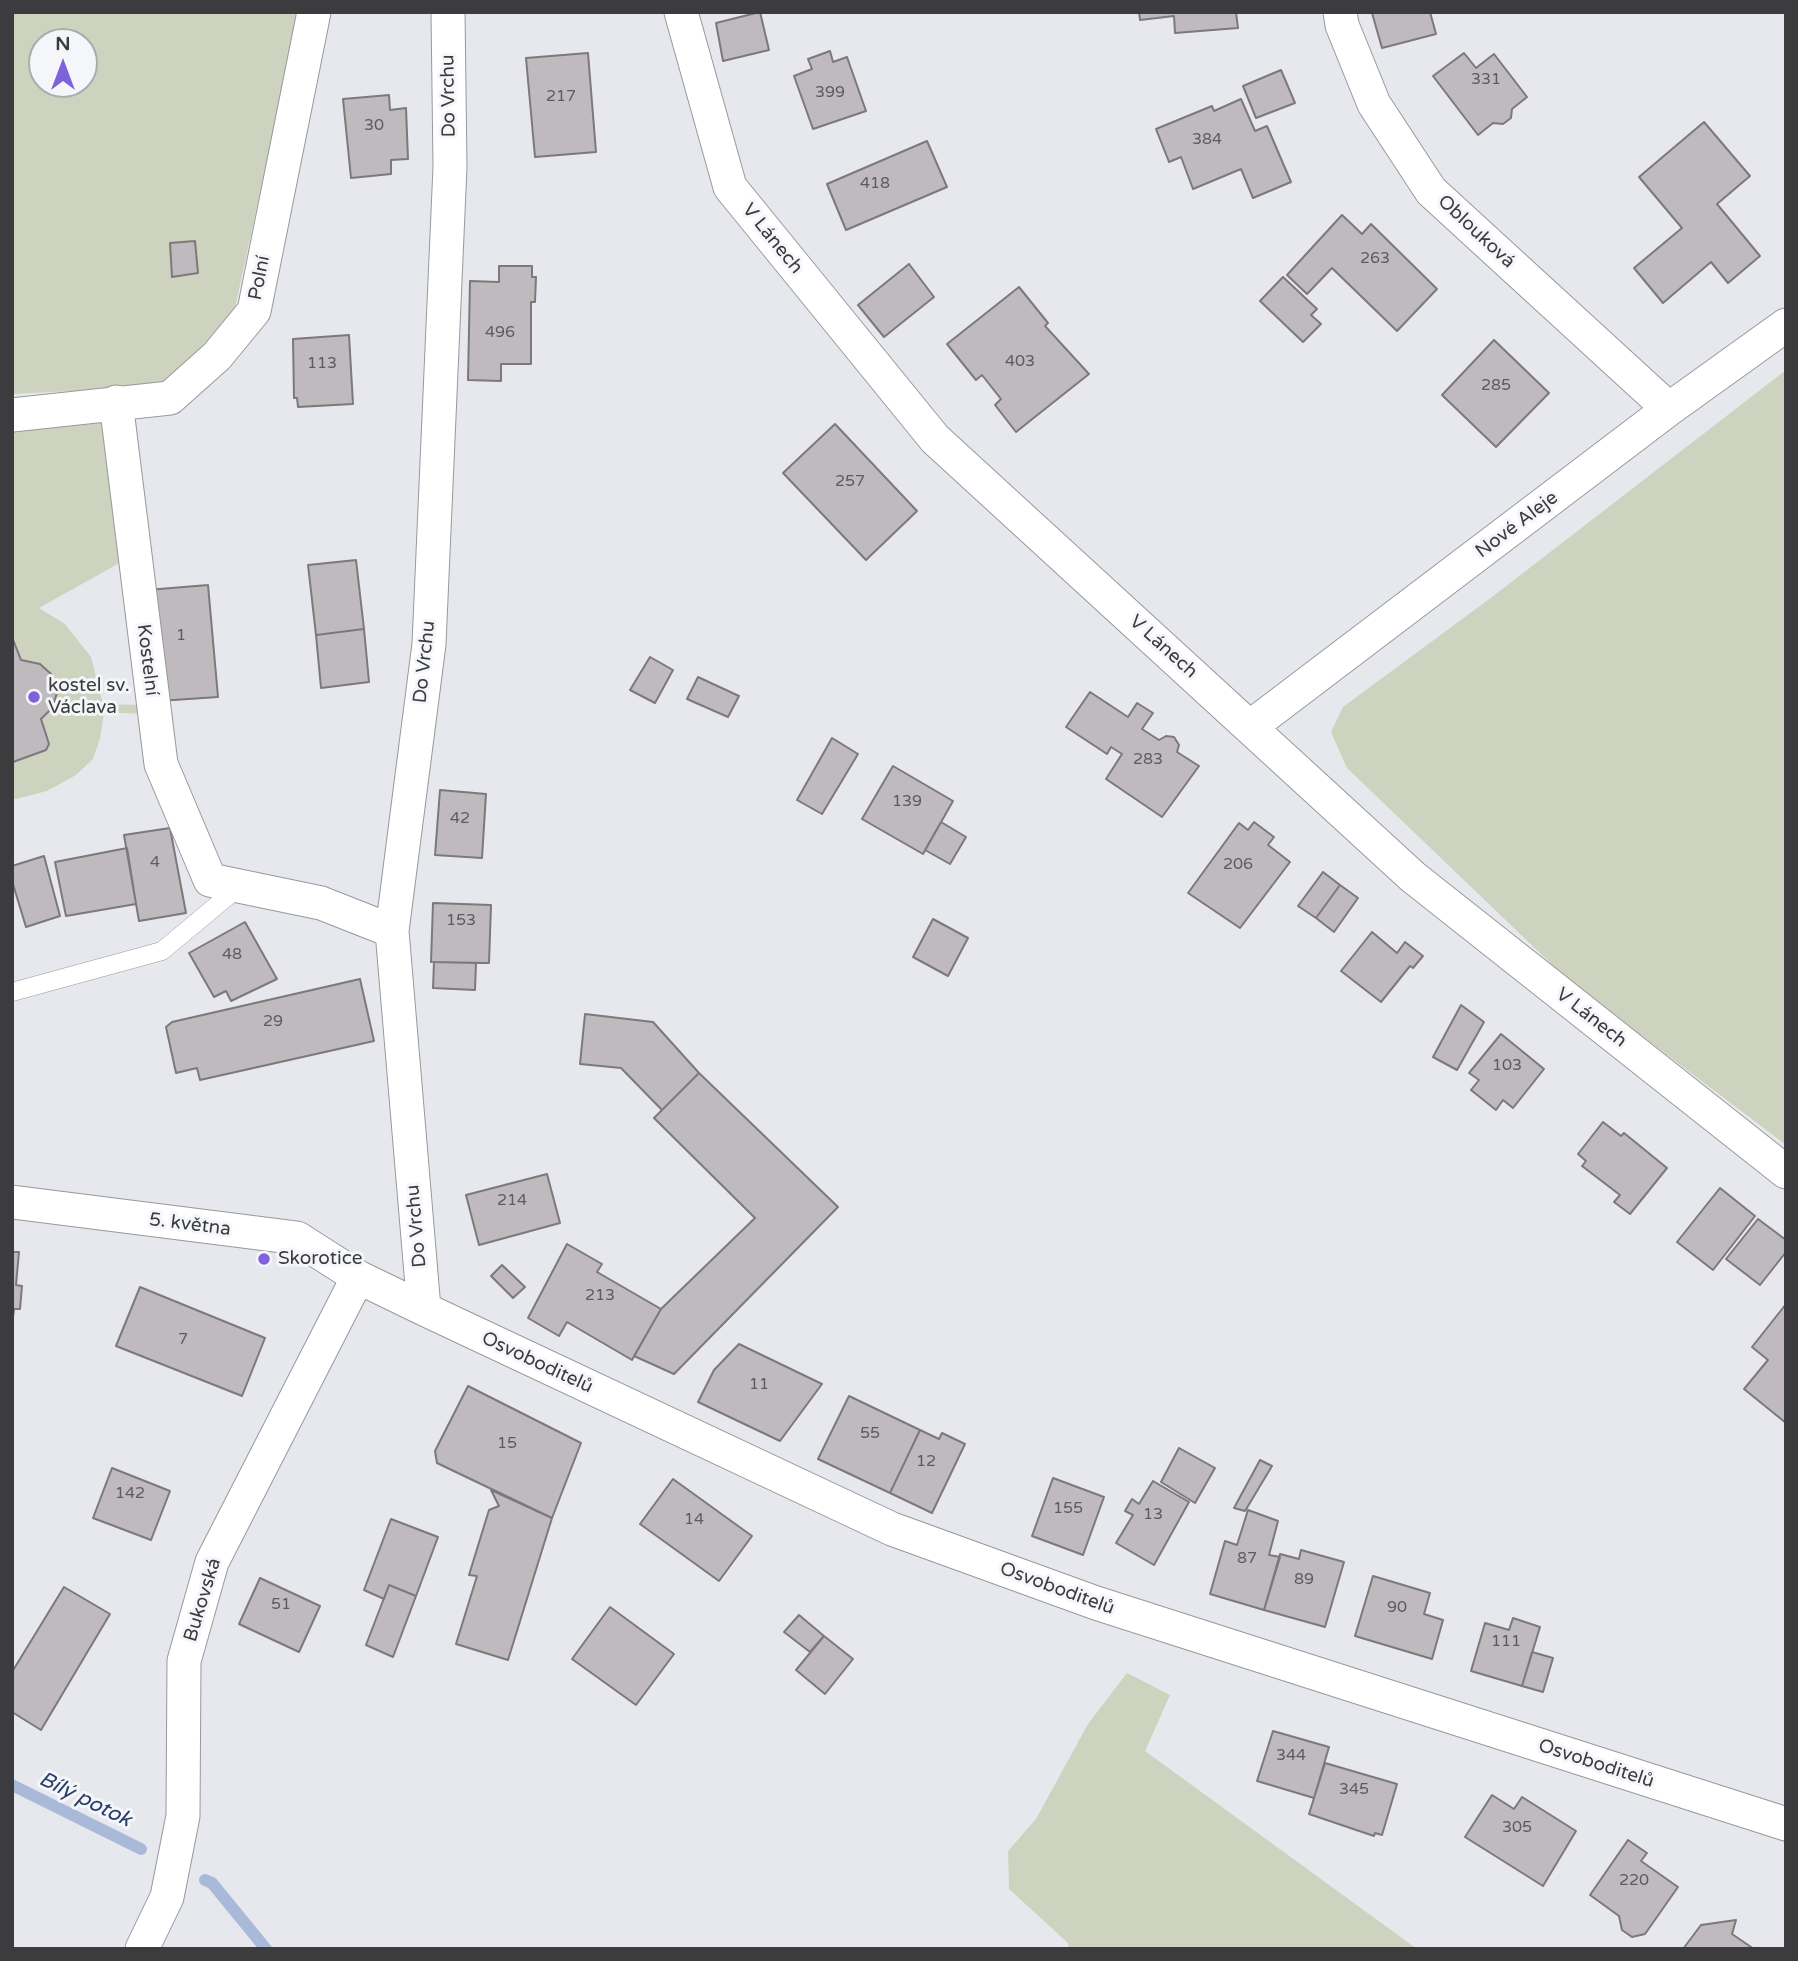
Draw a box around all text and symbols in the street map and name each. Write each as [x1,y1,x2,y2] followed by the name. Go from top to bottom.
[28,28,98,98] north arrow
[55,33,71,55] text: N
[437,54,461,138] street label: Do Vrchu
[1471,70,1501,90] house number: 331
[815,83,845,103] house number: 399
[546,87,576,107] house number: 217
[364,116,384,136] house number: 30
[1192,130,1222,150] house number: 384
[860,174,890,194] house number: 418
[1433,190,1519,274] street label: Oblouková
[737,199,807,279] street label: V Lánech
[1360,249,1390,269] house number: 263
[245,254,275,302] street label: Polní
[485,323,515,343] house number: 496
[1005,352,1035,372] house number: 403
[307,354,337,374] house number: 113
[1481,376,1511,396] house number: 285
[835,472,865,492] house number: 257
[1471,487,1563,563] street label: Nové Aleje
[1124,611,1202,683] street label: V Lánech
[409,620,441,704] street label: Do Vrchu
[131,623,163,697] street label: Kostelní
[176,626,186,646] house number: 1
[48,675,130,719] place label: kostel sv. Václava
[26,689,42,705] marker: kostel sv. Václava
[1133,750,1163,770] house number: 283
[892,792,922,812] house number: 139
[450,809,470,829] house number: 42
[150,853,160,873] house number: 4
[1223,855,1253,875] house number: 206
[446,911,476,931] house number: 153
[222,945,242,965] house number: 48
[1551,983,1631,1053] street label: V Lánech
[263,1012,283,1032] house number: 29
[1492,1056,1522,1076] house number: 103
[402,1184,432,1268] street label: Do Vrchu
[497,1191,527,1211] house number: 214
[148,1209,232,1241] street label: 5. května
[278,1248,363,1270] place label: Skorotice
[256,1251,272,1267] marker: Skorotice
[585,1286,615,1306] house number: 213
[478,1327,596,1399] street label: Osvoboditelů
[178,1330,188,1350] house number: 7
[749,1375,769,1395] house number: 11
[860,1424,880,1444] house number: 55
[497,1434,517,1454] house number: 15
[916,1452,936,1472] house number: 12
[115,1484,145,1504] house number: 142
[1053,1499,1083,1519] house number: 155
[1143,1505,1163,1525] house number: 13
[684,1510,704,1530] house number: 14
[1237,1549,1257,1569] house number: 87
[179,1555,227,1645] street label: Bukovská
[997,1558,1117,1620] street label: Osvoboditelů
[1294,1570,1314,1590] house number: 89
[271,1595,291,1615] house number: 51
[1387,1598,1407,1618] house number: 90
[1491,1632,1521,1652] house number: 111
[1535,1735,1657,1793] street label: Osvoboditelů
[1276,1746,1306,1766] house number: 344
[35,1767,135,1833] water label: Bílý potok
[1339,1780,1369,1800] house number: 345
[1502,1818,1532,1838] house number: 305
[1619,1871,1649,1891] house number: 220

